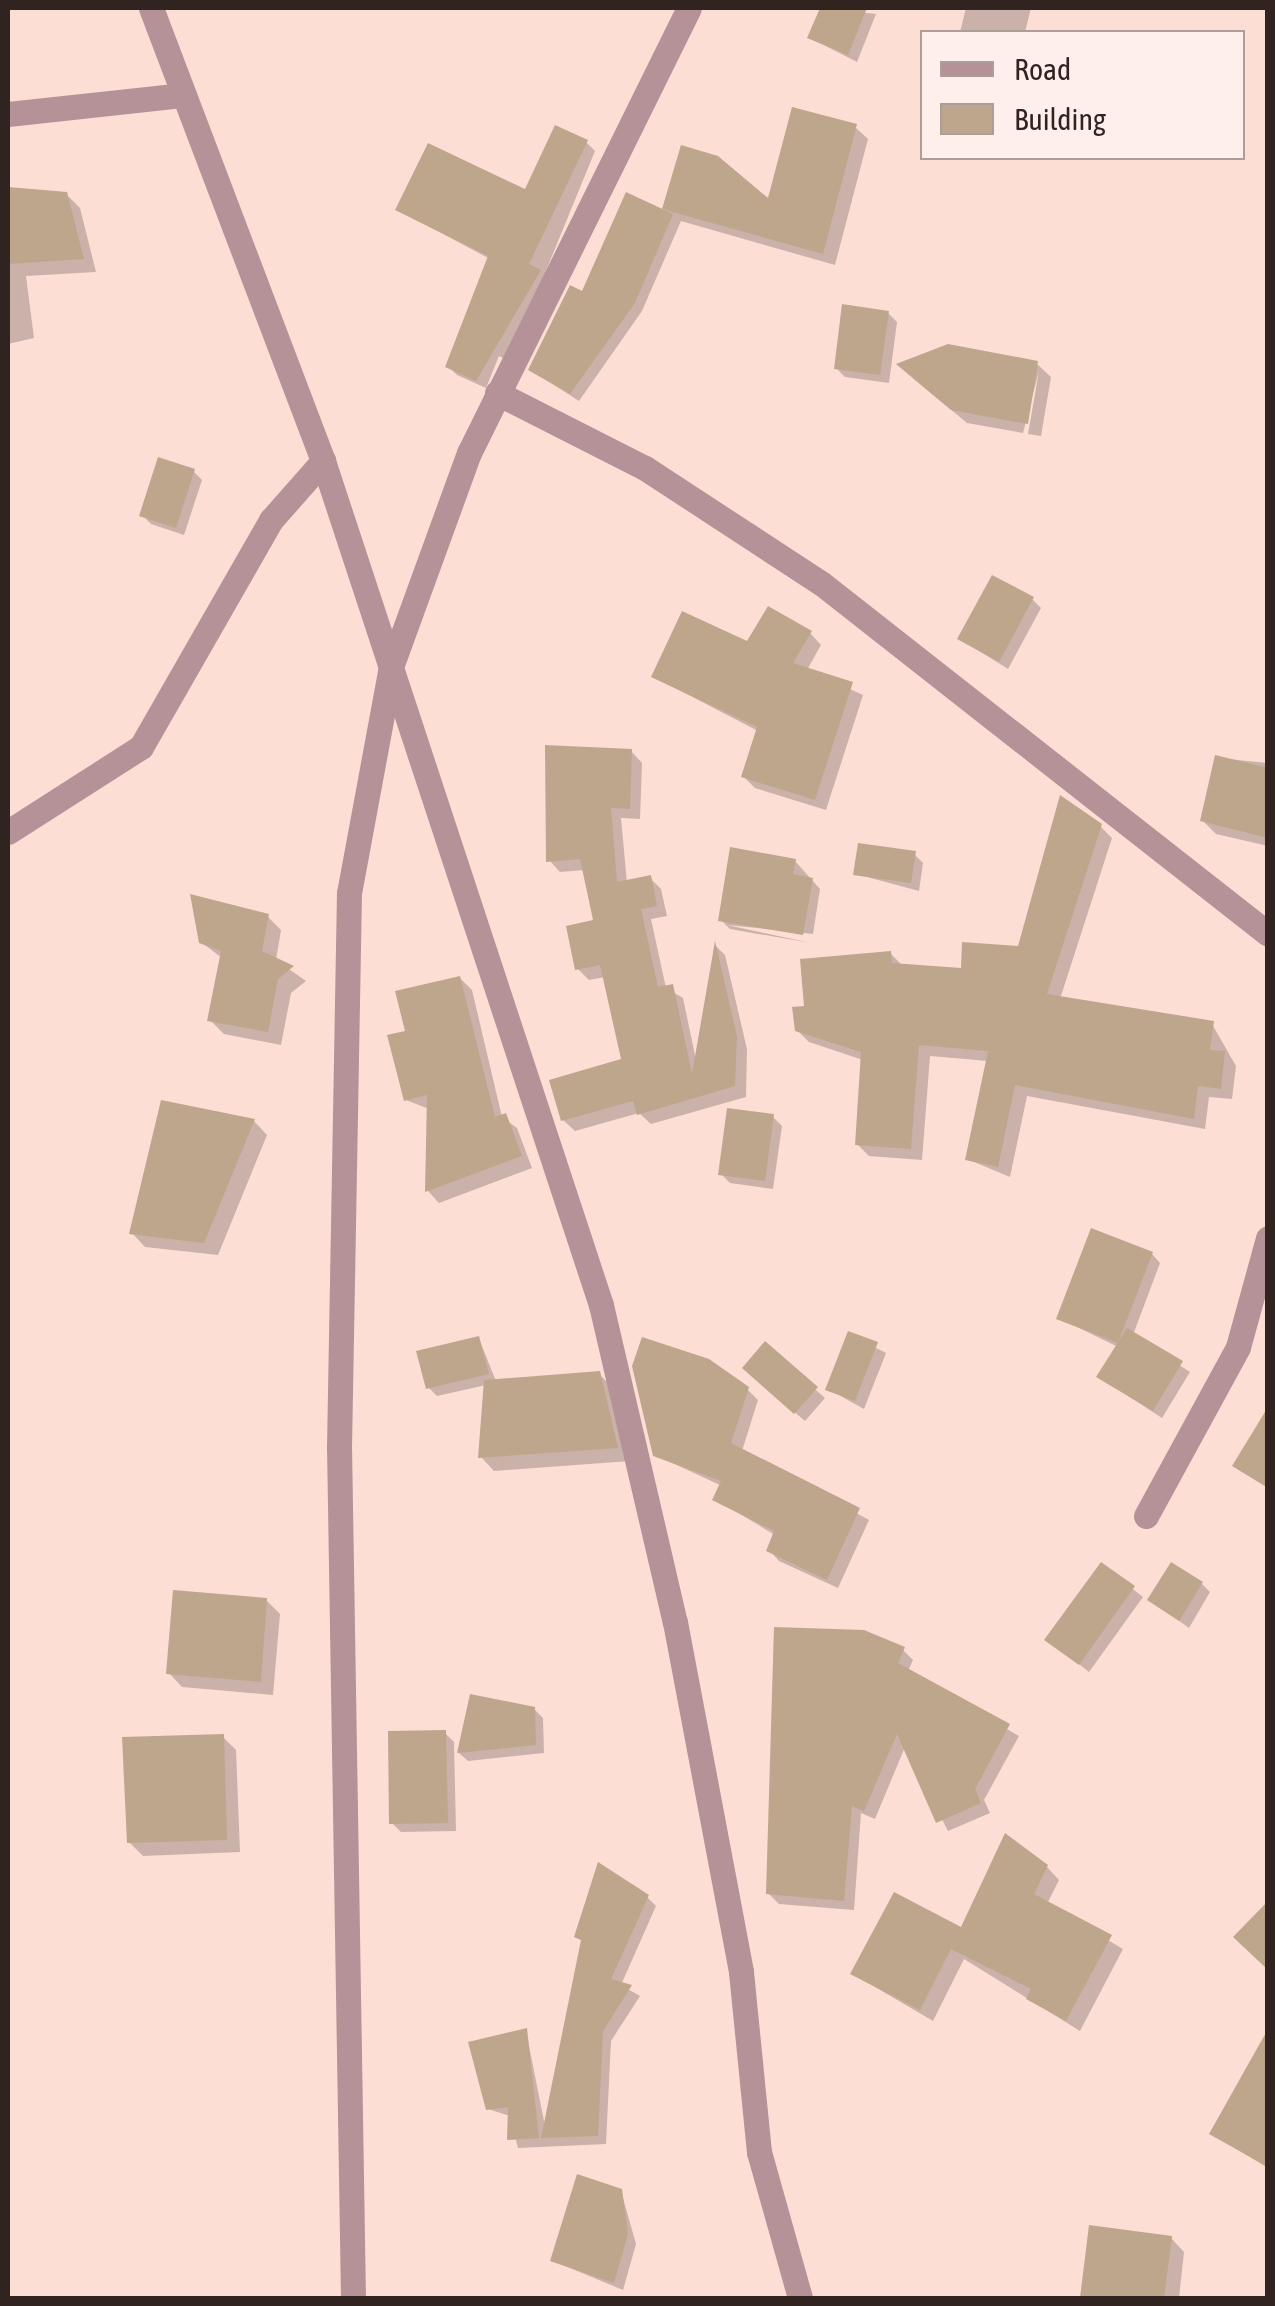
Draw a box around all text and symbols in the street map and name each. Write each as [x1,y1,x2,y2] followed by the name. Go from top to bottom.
[920,30,1245,160] legend
[1014,52,1071,86] text: Road
[1014,102,1106,136] text: Building

